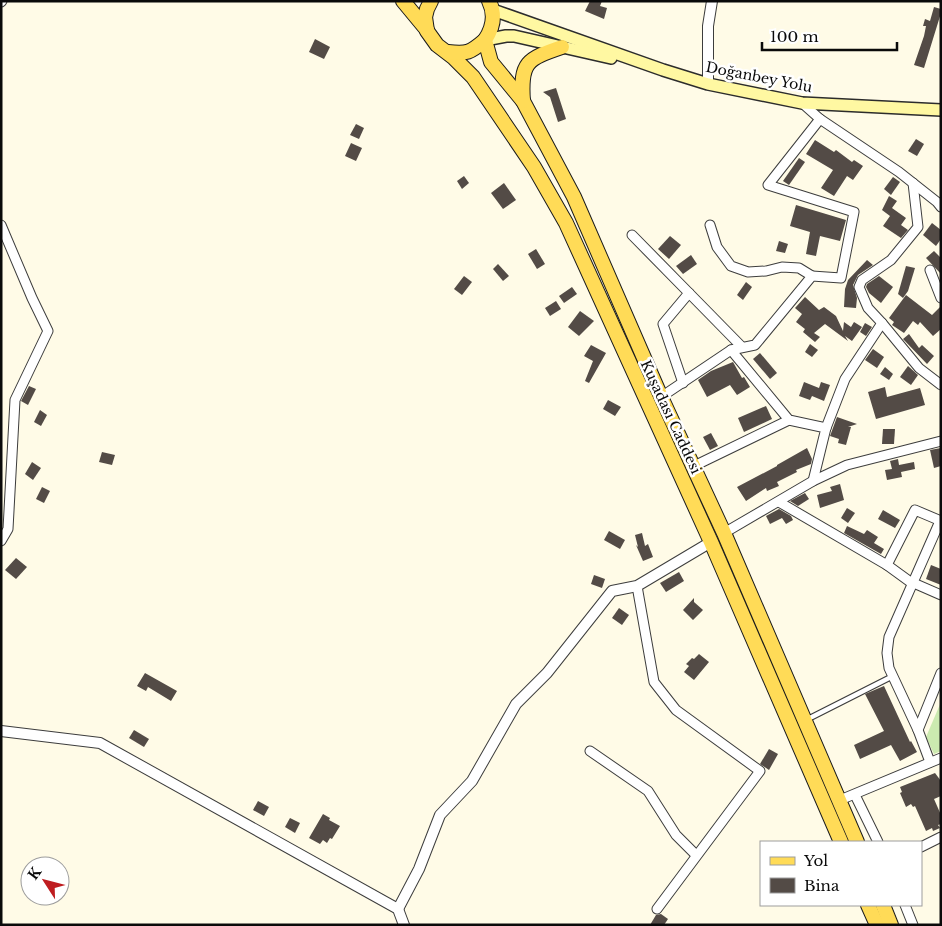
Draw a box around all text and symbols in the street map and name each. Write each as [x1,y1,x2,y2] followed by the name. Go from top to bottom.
[762,20,897,52] scale bar
[770,27,819,46] text: 100 m
[704,58,814,96] street label: Doğanbey Yolu
[637,357,705,477] street label: Kuşadası Caddesi
[760,841,922,906] legend
[803,851,828,870] text: Yol
[20,856,70,906] north arrow
[24,863,45,883] text: K
[804,876,840,895] text: Bina

